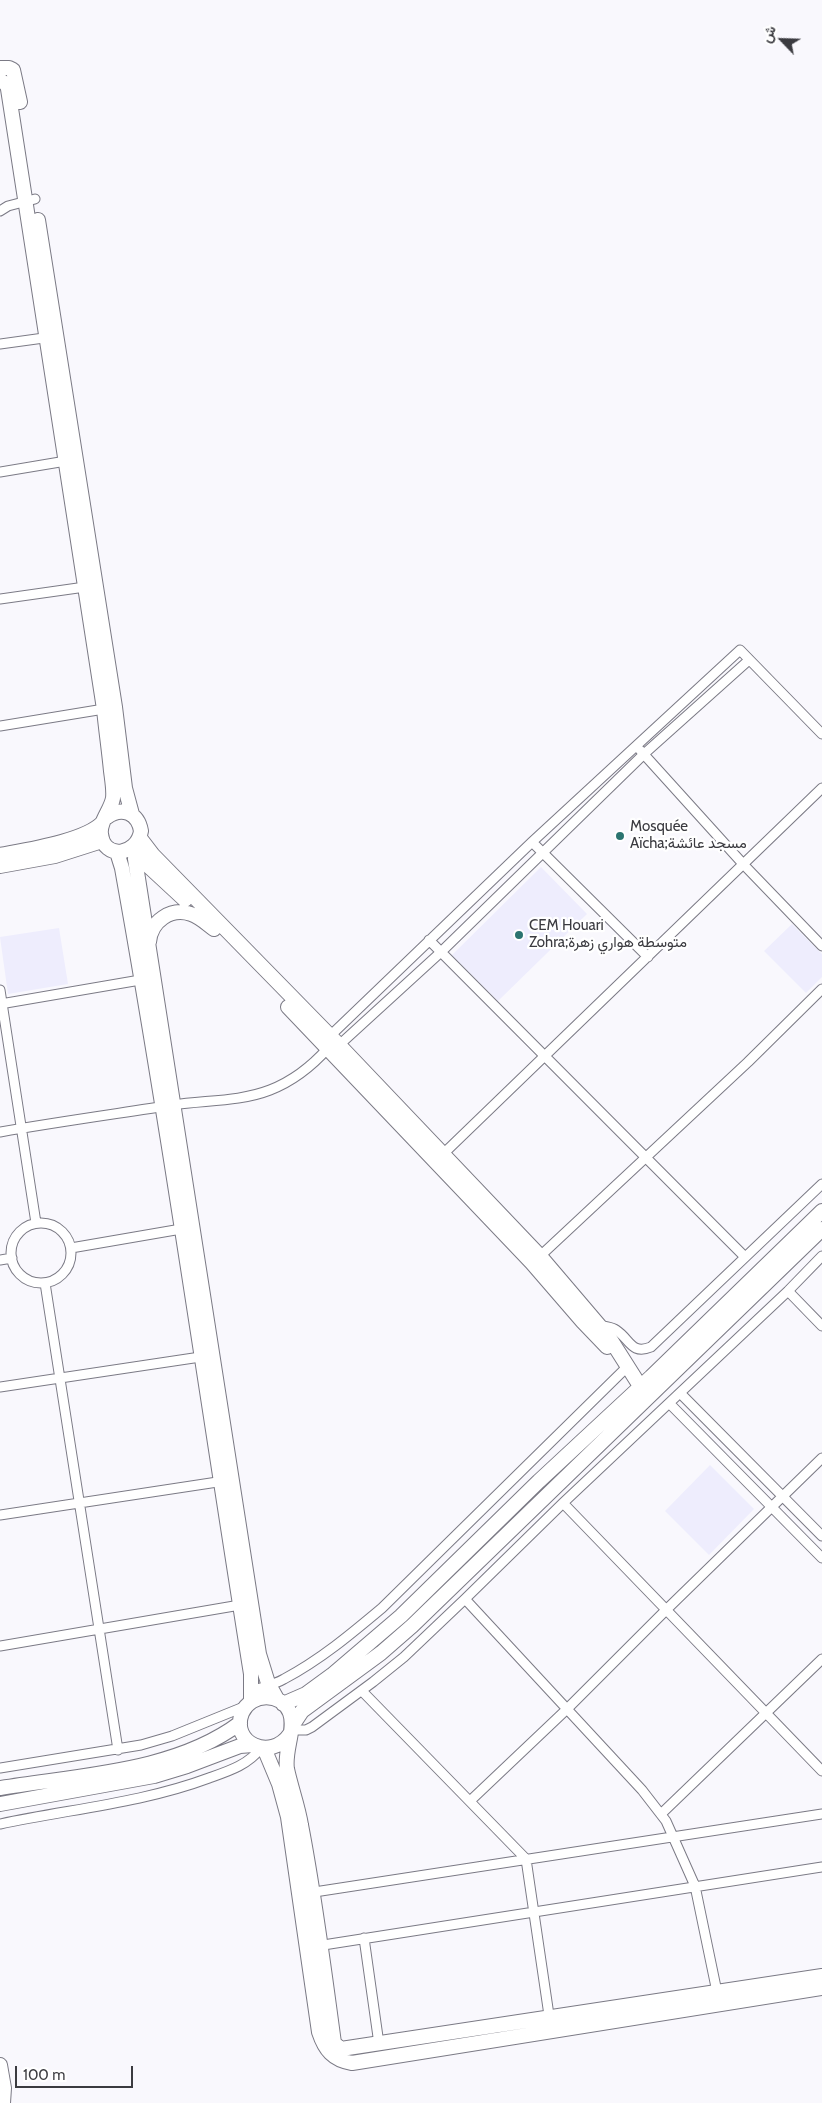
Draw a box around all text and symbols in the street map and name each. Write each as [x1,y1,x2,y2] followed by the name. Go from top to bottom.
[757,15,807,65] north arrow
[757,23,780,45] text: ش
[630,818,747,853] place label: Mosquée Aïcha;مسجد عائشة
[614,830,626,842] marker: Mosquée Aïcha;مسجد عائشة
[529,917,687,952] place label: CEM Houari Zohra;متوسطة هواري زهرة
[513,929,525,941] marker: CEM Houari Zohra;متوسطة هواري زهرة
[18,2056,135,2088] scale bar
[23,2066,65,2084] text: 100 m

